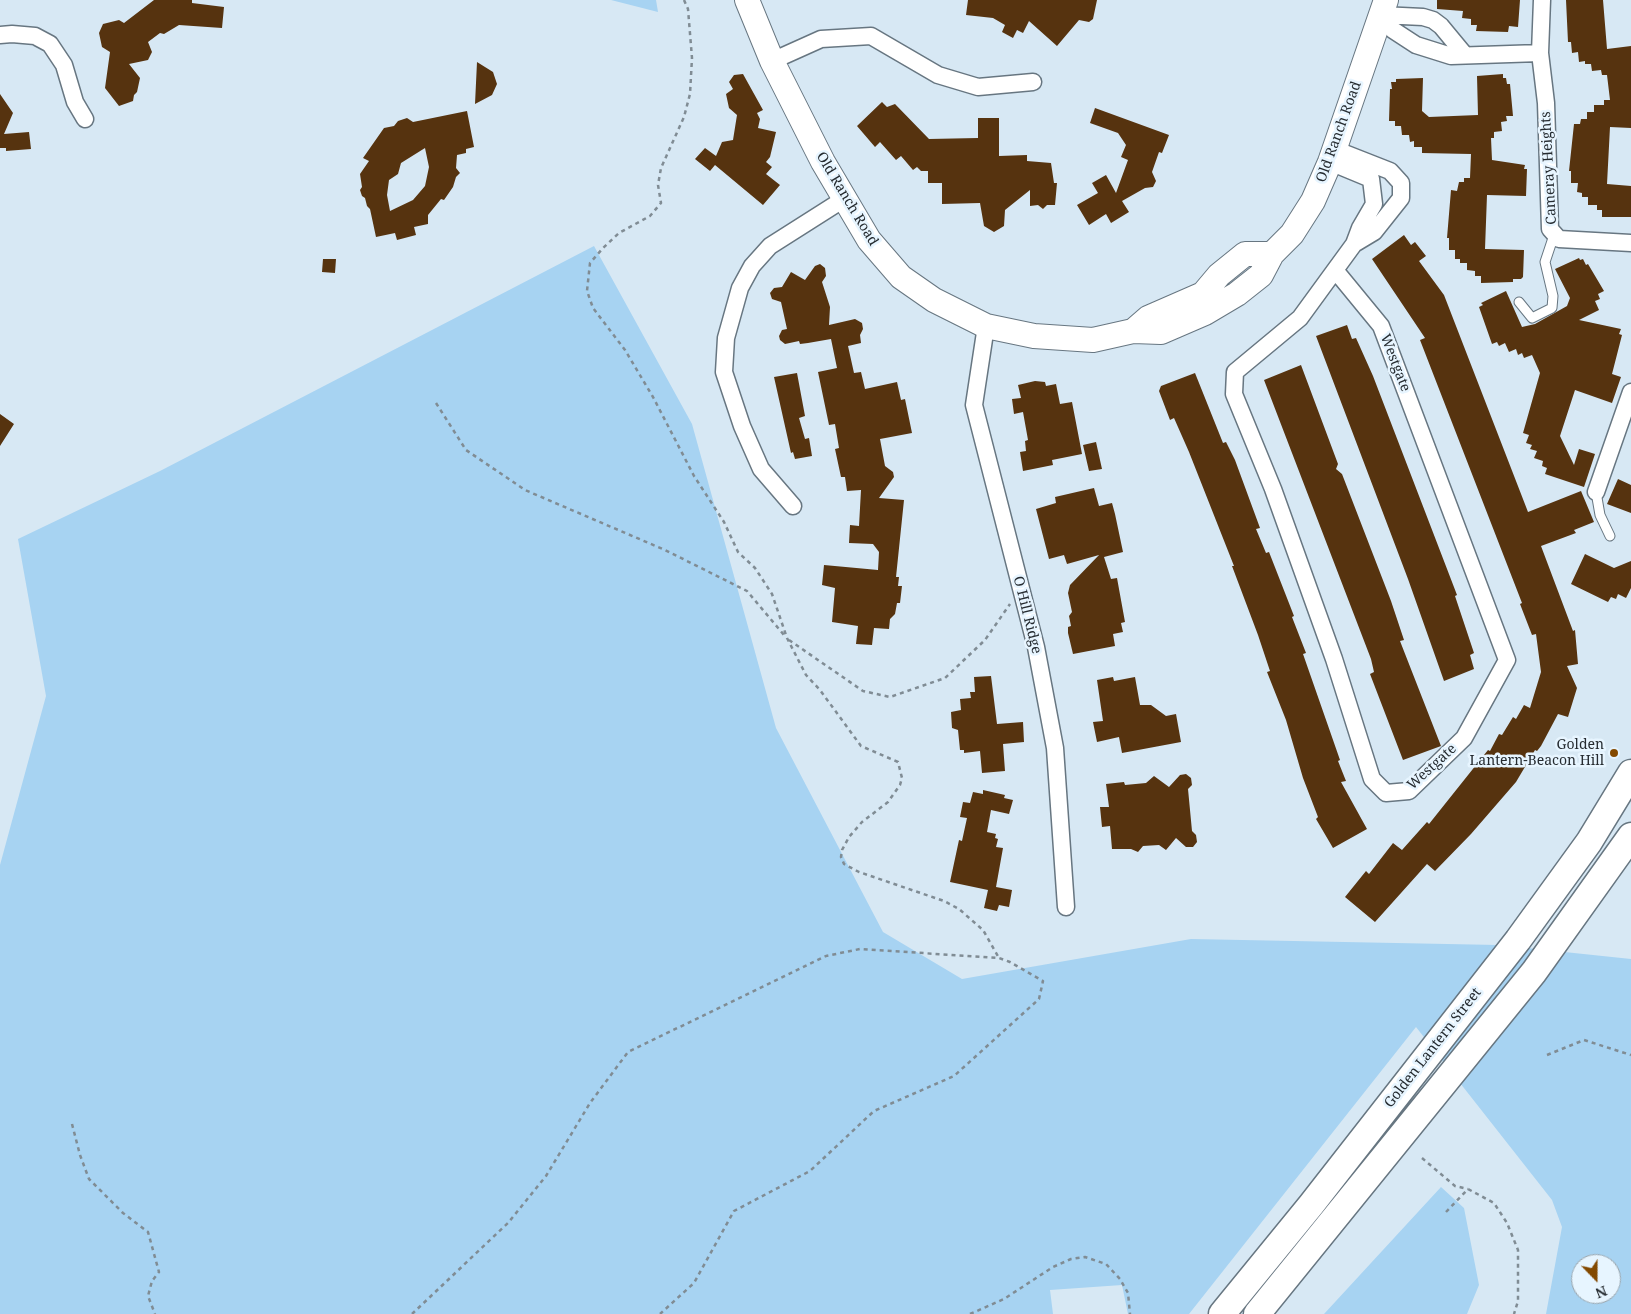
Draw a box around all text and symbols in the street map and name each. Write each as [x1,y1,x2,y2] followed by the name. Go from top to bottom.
[1313,79,1365,185] street label: Old Ranch Road
[1538,111,1560,225] street label: Cameray Heights
[812,149,882,249] street label: Old Ranch Road
[1376,332,1414,394] street label: Westgate
[1009,575,1045,655] street label: O Hill Ridge
[1470,737,1604,770] place label: Golden Lantern-Beacon Hill
[1404,741,1460,793] street label: Westgate
[1608,747,1620,759] marker: Golden Lantern-Beacon Hill
[1381,985,1485,1111] street label: Golden Lantern Street
[1571,1254,1621,1304] north arrow
[1593,1282,1610,1303] text: N

